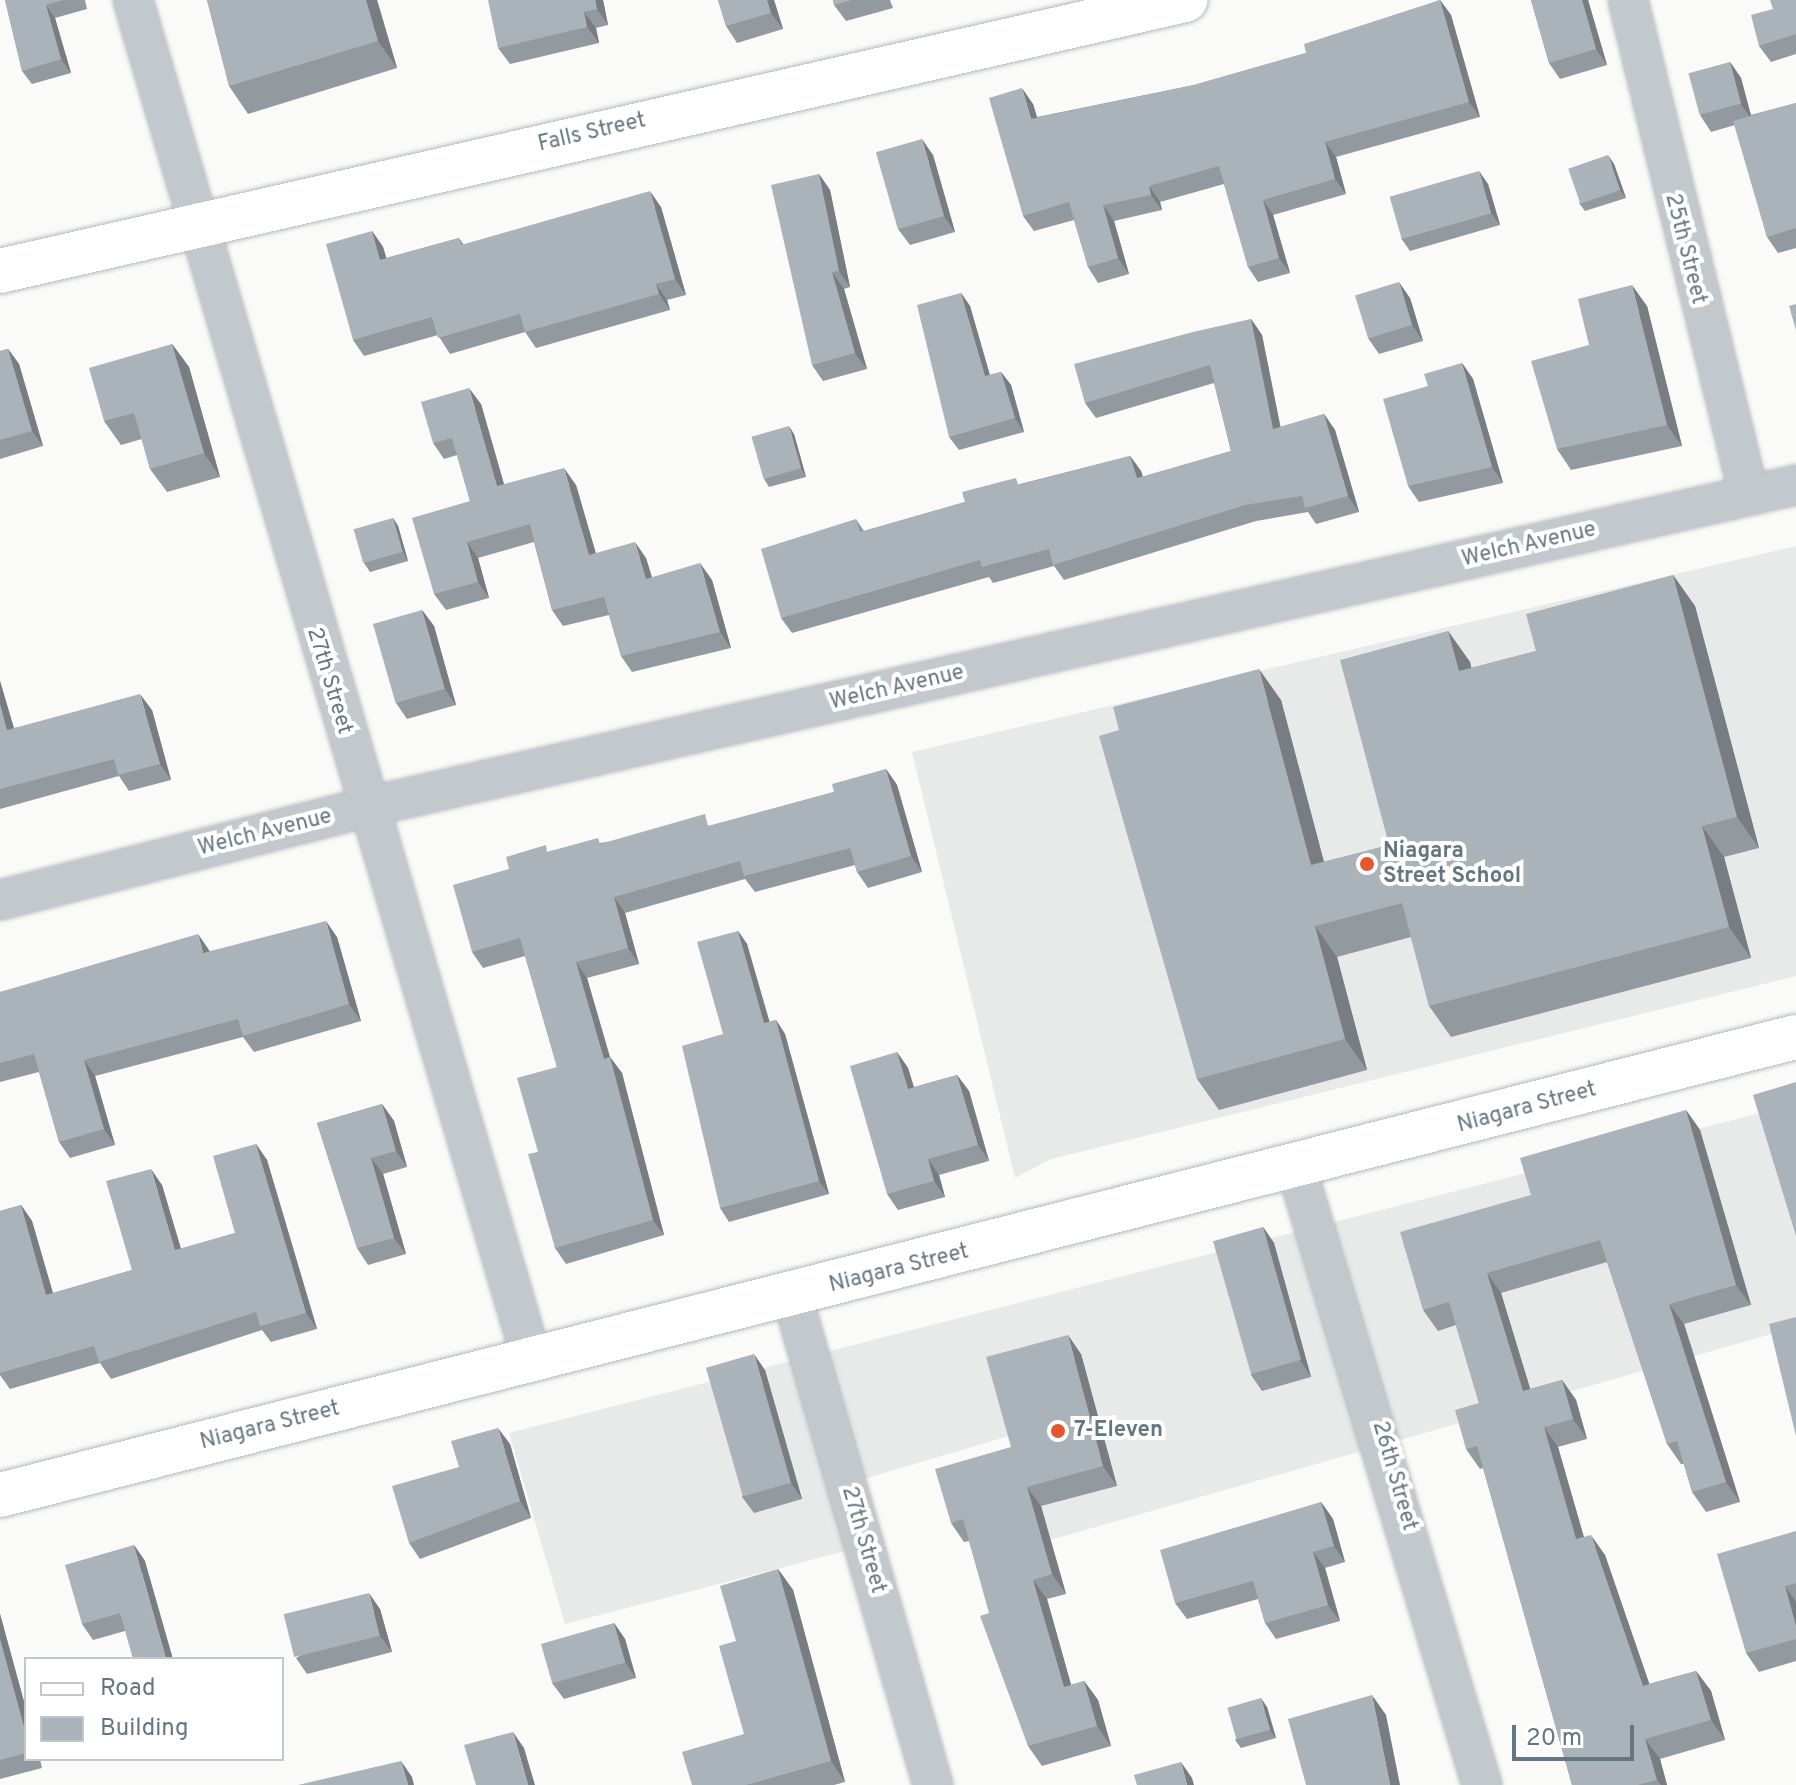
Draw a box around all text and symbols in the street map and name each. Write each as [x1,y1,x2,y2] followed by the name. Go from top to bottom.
[536,108,648,158] street label: Falls Street
[1659,191,1711,307] street label: 25th Street
[1459,517,1599,573] street label: Welch Avenue
[300,625,358,737] street label: 27th Street
[827,660,967,716] street label: Welch Avenue
[195,804,335,862] street label: Welch Avenue
[1383,838,1521,890] place label: Niagara Street School
[1358,855,1376,873] marker: Niagara Street School
[1455,1077,1599,1139] street label: Niagara Street
[826,1239,972,1299] street label: Niagara Street
[197,1396,343,1456] street label: Niagara Street
[1074,1418,1163,1444] place label: 7-Eleven
[1366,1418,1422,1534] street label: 26th Street
[1049,1422,1067,1440] marker: 7-Eleven
[835,1483,891,1597] street label: 27th Street
[24,1657,284,1761] legend
[100,1674,156,1704] text: Road
[1516,1709,1638,1759] scale bar
[100,1714,189,1744] text: Building
[1526,1724,1582,1754] text: 20 m

